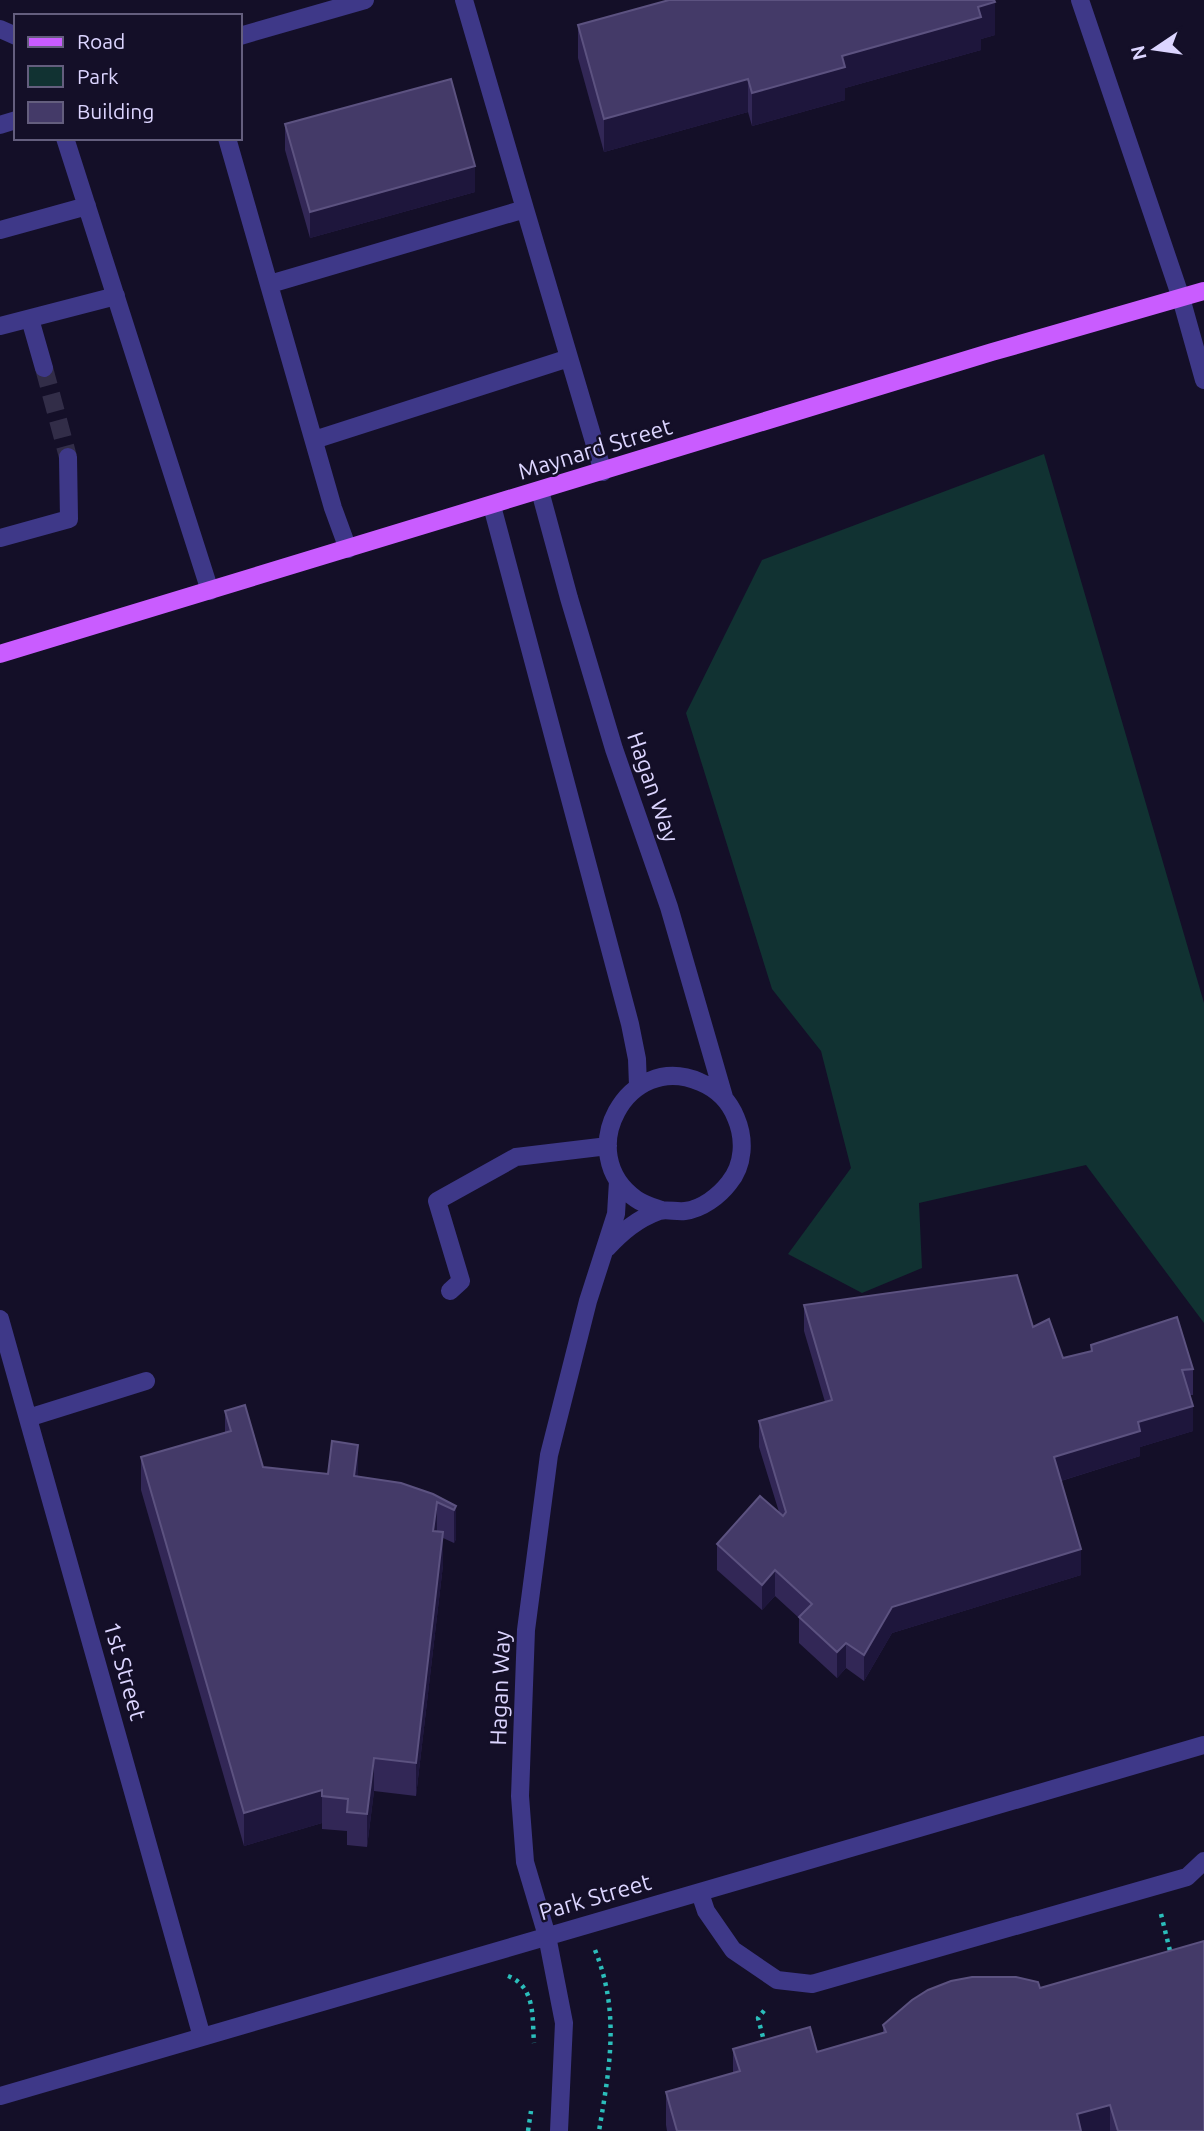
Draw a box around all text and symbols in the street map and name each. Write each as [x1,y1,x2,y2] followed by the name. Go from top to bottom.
[14,14,242,140] legend
[1120,14,1190,84] north arrow
[77,29,125,53] text: Road
[1126,43,1151,62] text: N
[77,64,119,88] text: Park
[77,99,154,123] text: Building
[515,413,675,484] street label: Maynard Street
[623,728,684,845] street label: Hagan Way
[99,1619,151,1723] street label: 1st Street
[485,1630,514,1746] street label: Hagan Way
[536,1869,654,1924] street label: Park Street

